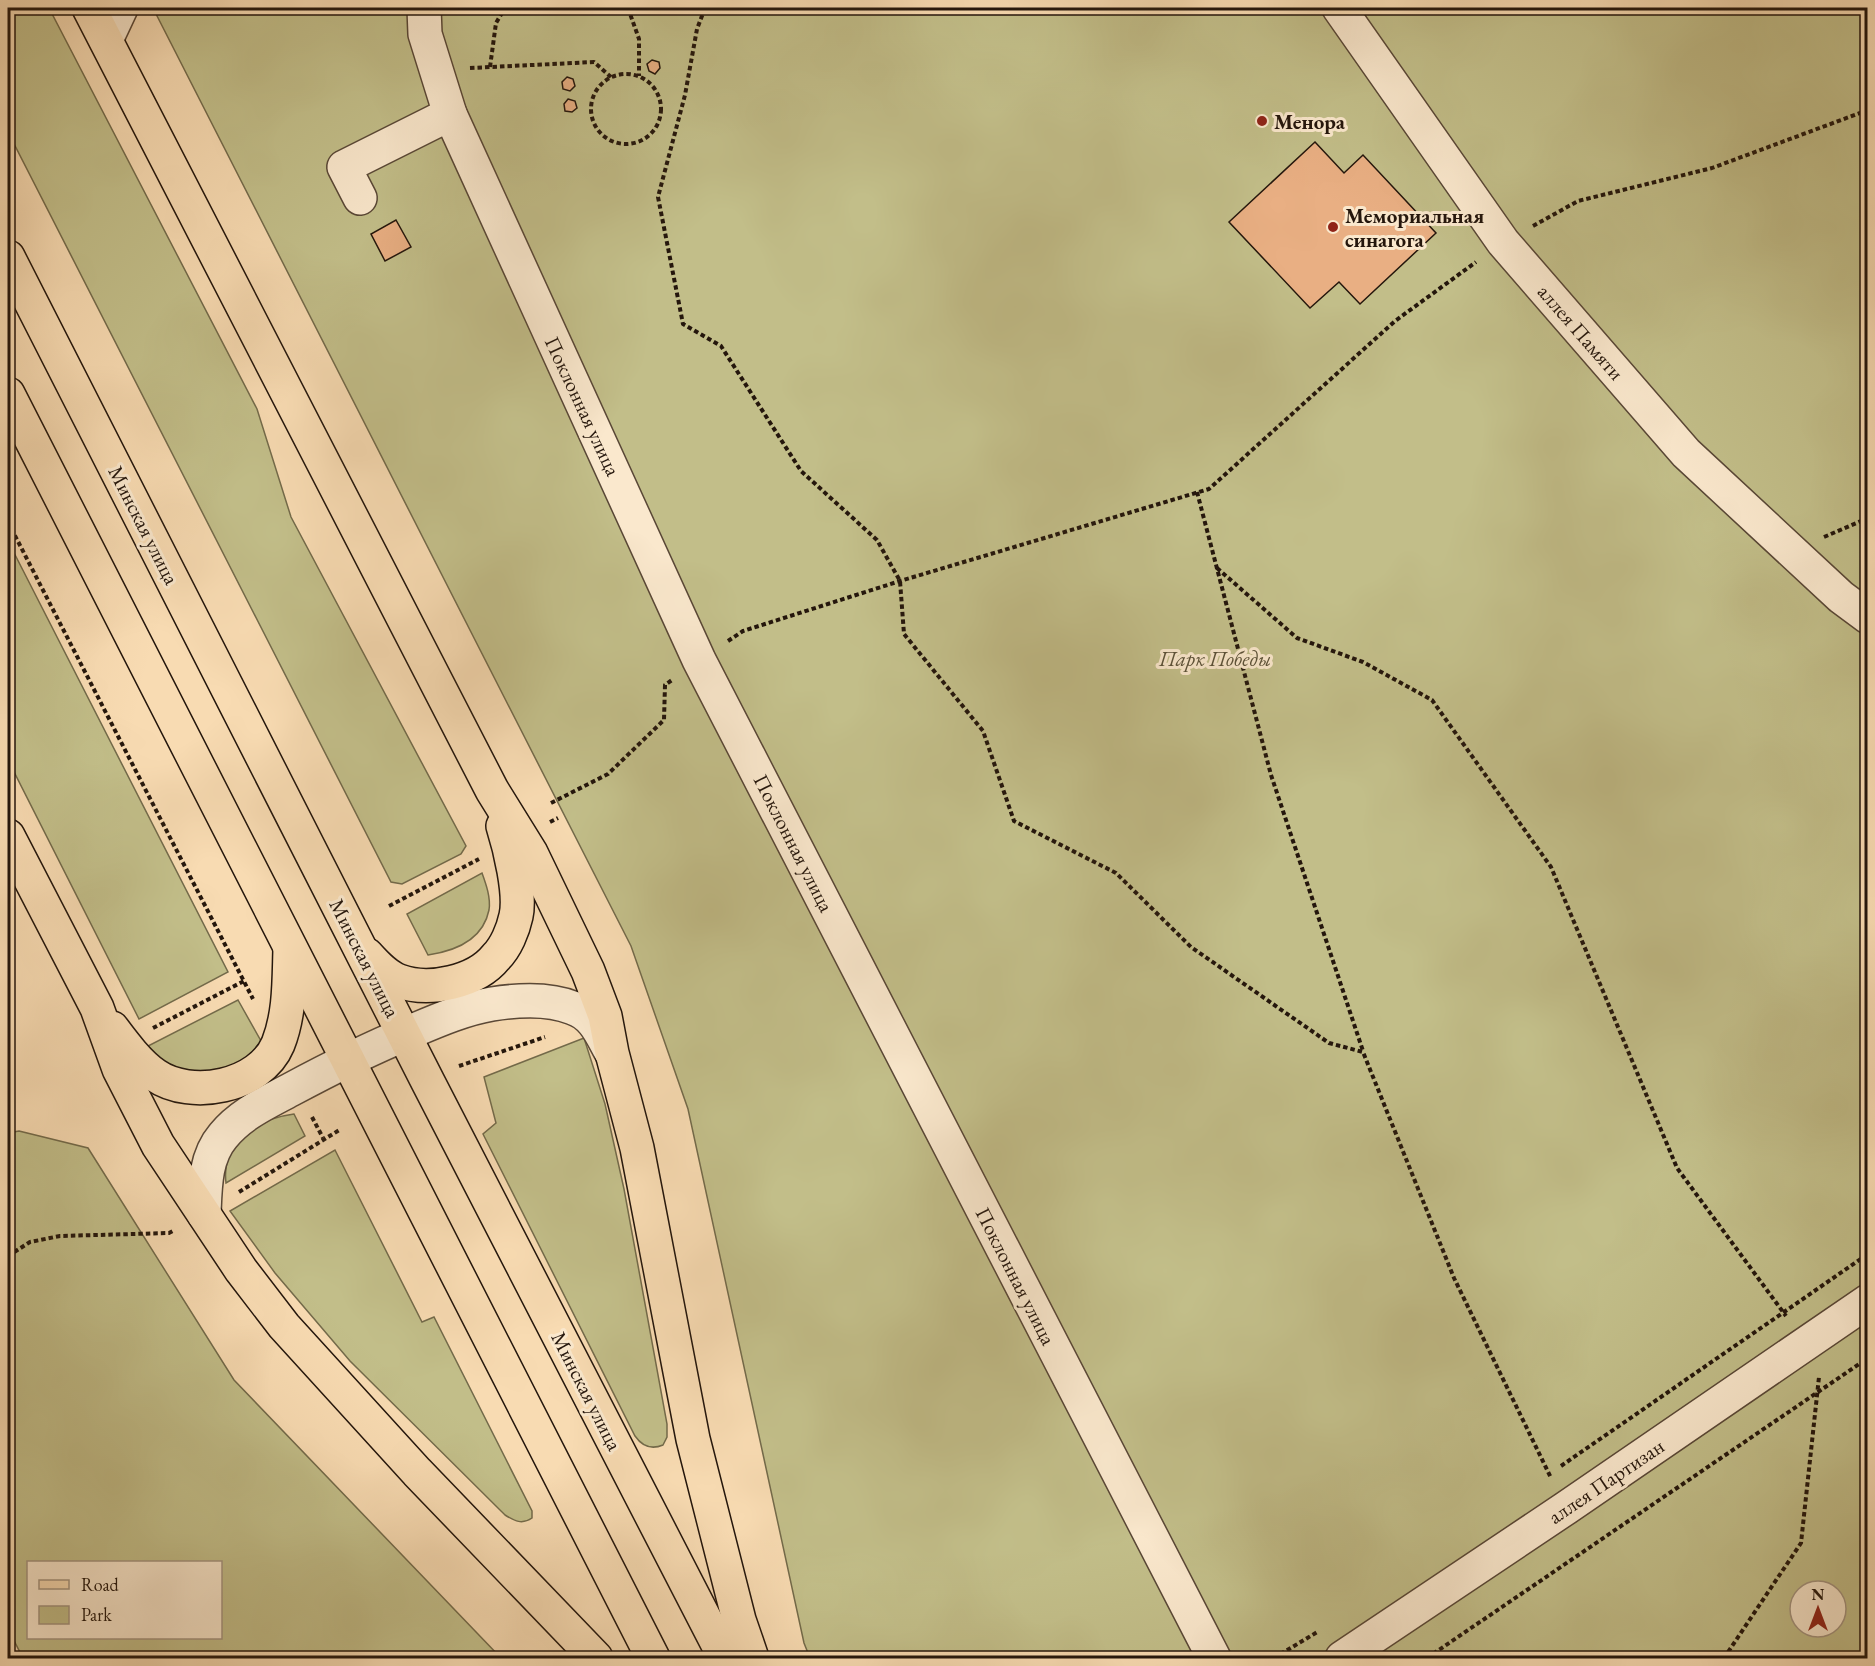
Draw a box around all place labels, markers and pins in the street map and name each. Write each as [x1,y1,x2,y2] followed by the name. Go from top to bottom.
[1274,108,1346,135] place label: Менора
[1255,114,1269,128] marker: Менора
[1345,202,1484,253] place label: Мемориальная синагога
[1326,220,1340,234] marker: Мемориальная синагога

